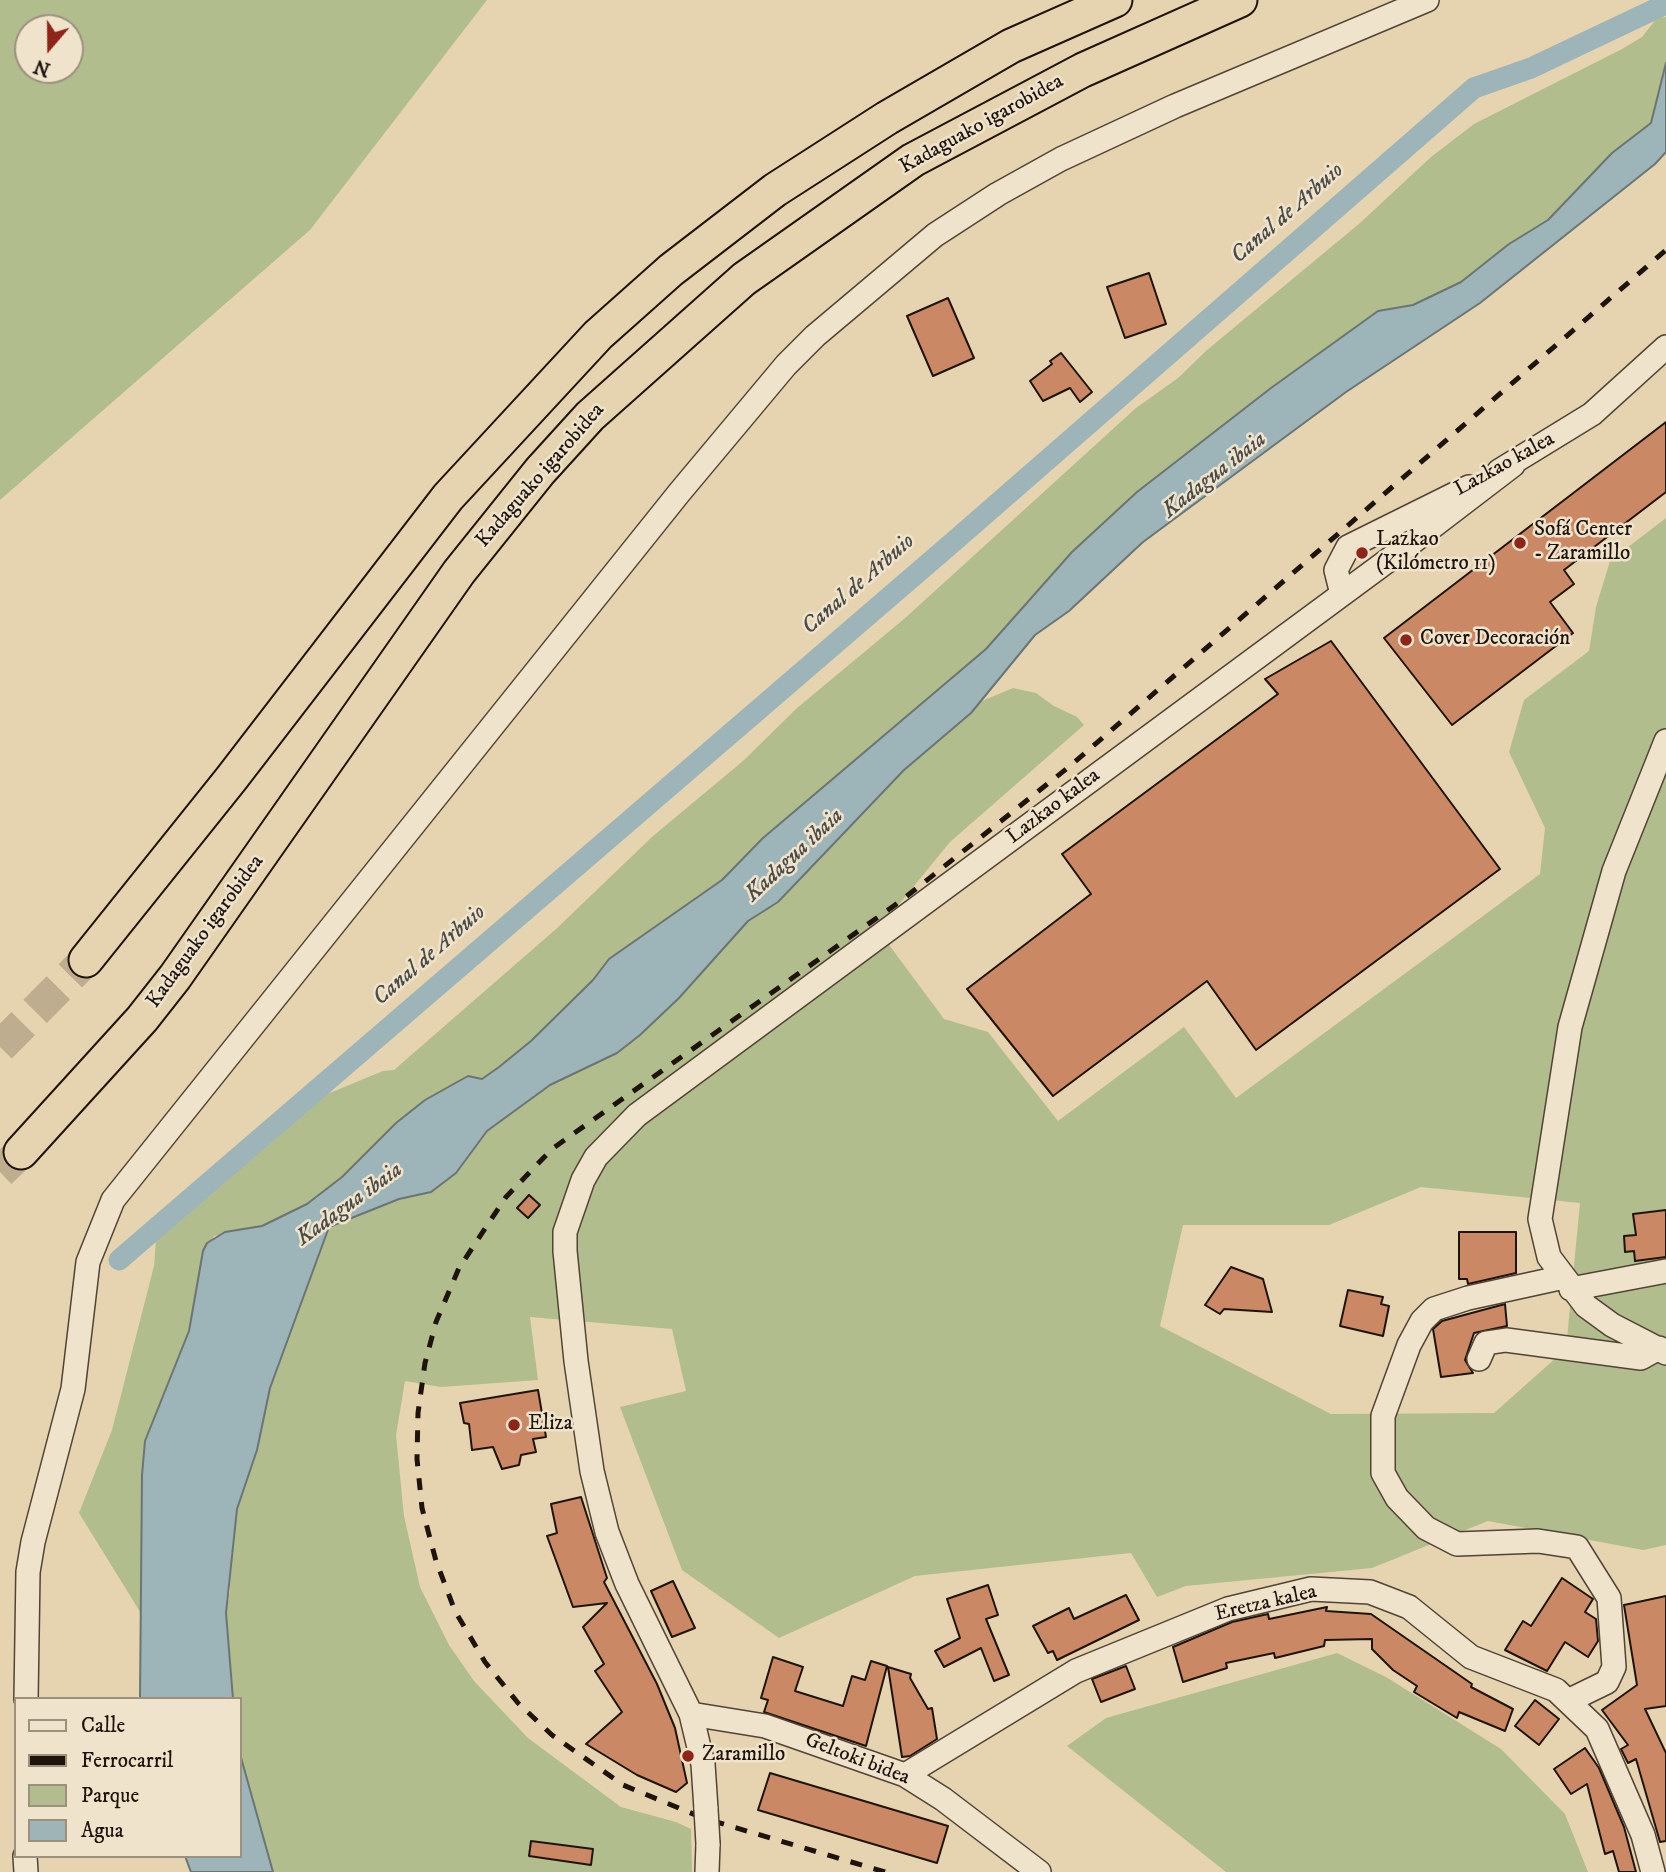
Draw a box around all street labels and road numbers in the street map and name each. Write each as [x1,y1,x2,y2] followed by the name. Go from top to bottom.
[896,70,1068,180] street label: Kadaguako igarobidea
[471,399,611,553] street label: Kadaguako igarobidea
[1451,427,1559,503] street label: Lazkao kalea
[1002,764,1106,850] street label: Lazkao kalea
[142,850,270,1014] street label: Kadaguako igarobidea
[1213,1580,1319,1628] street label: Eretza kalea
[801,1729,913,1791] street label: Geltoki bidea

